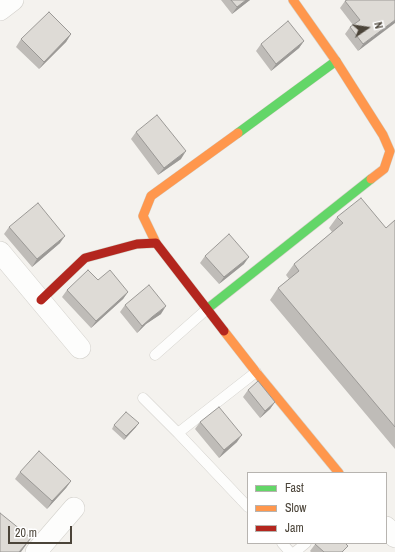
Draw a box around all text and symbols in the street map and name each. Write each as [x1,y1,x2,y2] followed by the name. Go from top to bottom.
[347,8,387,48] north arrow
[371,21,386,30] text: N
[247,472,387,544] legend
[285,480,304,496] text: Fast
[285,500,306,516] text: Slow
[10,518,74,544] scale bar
[285,520,304,536] text: Jam
[15,525,37,541] text: 20 m

